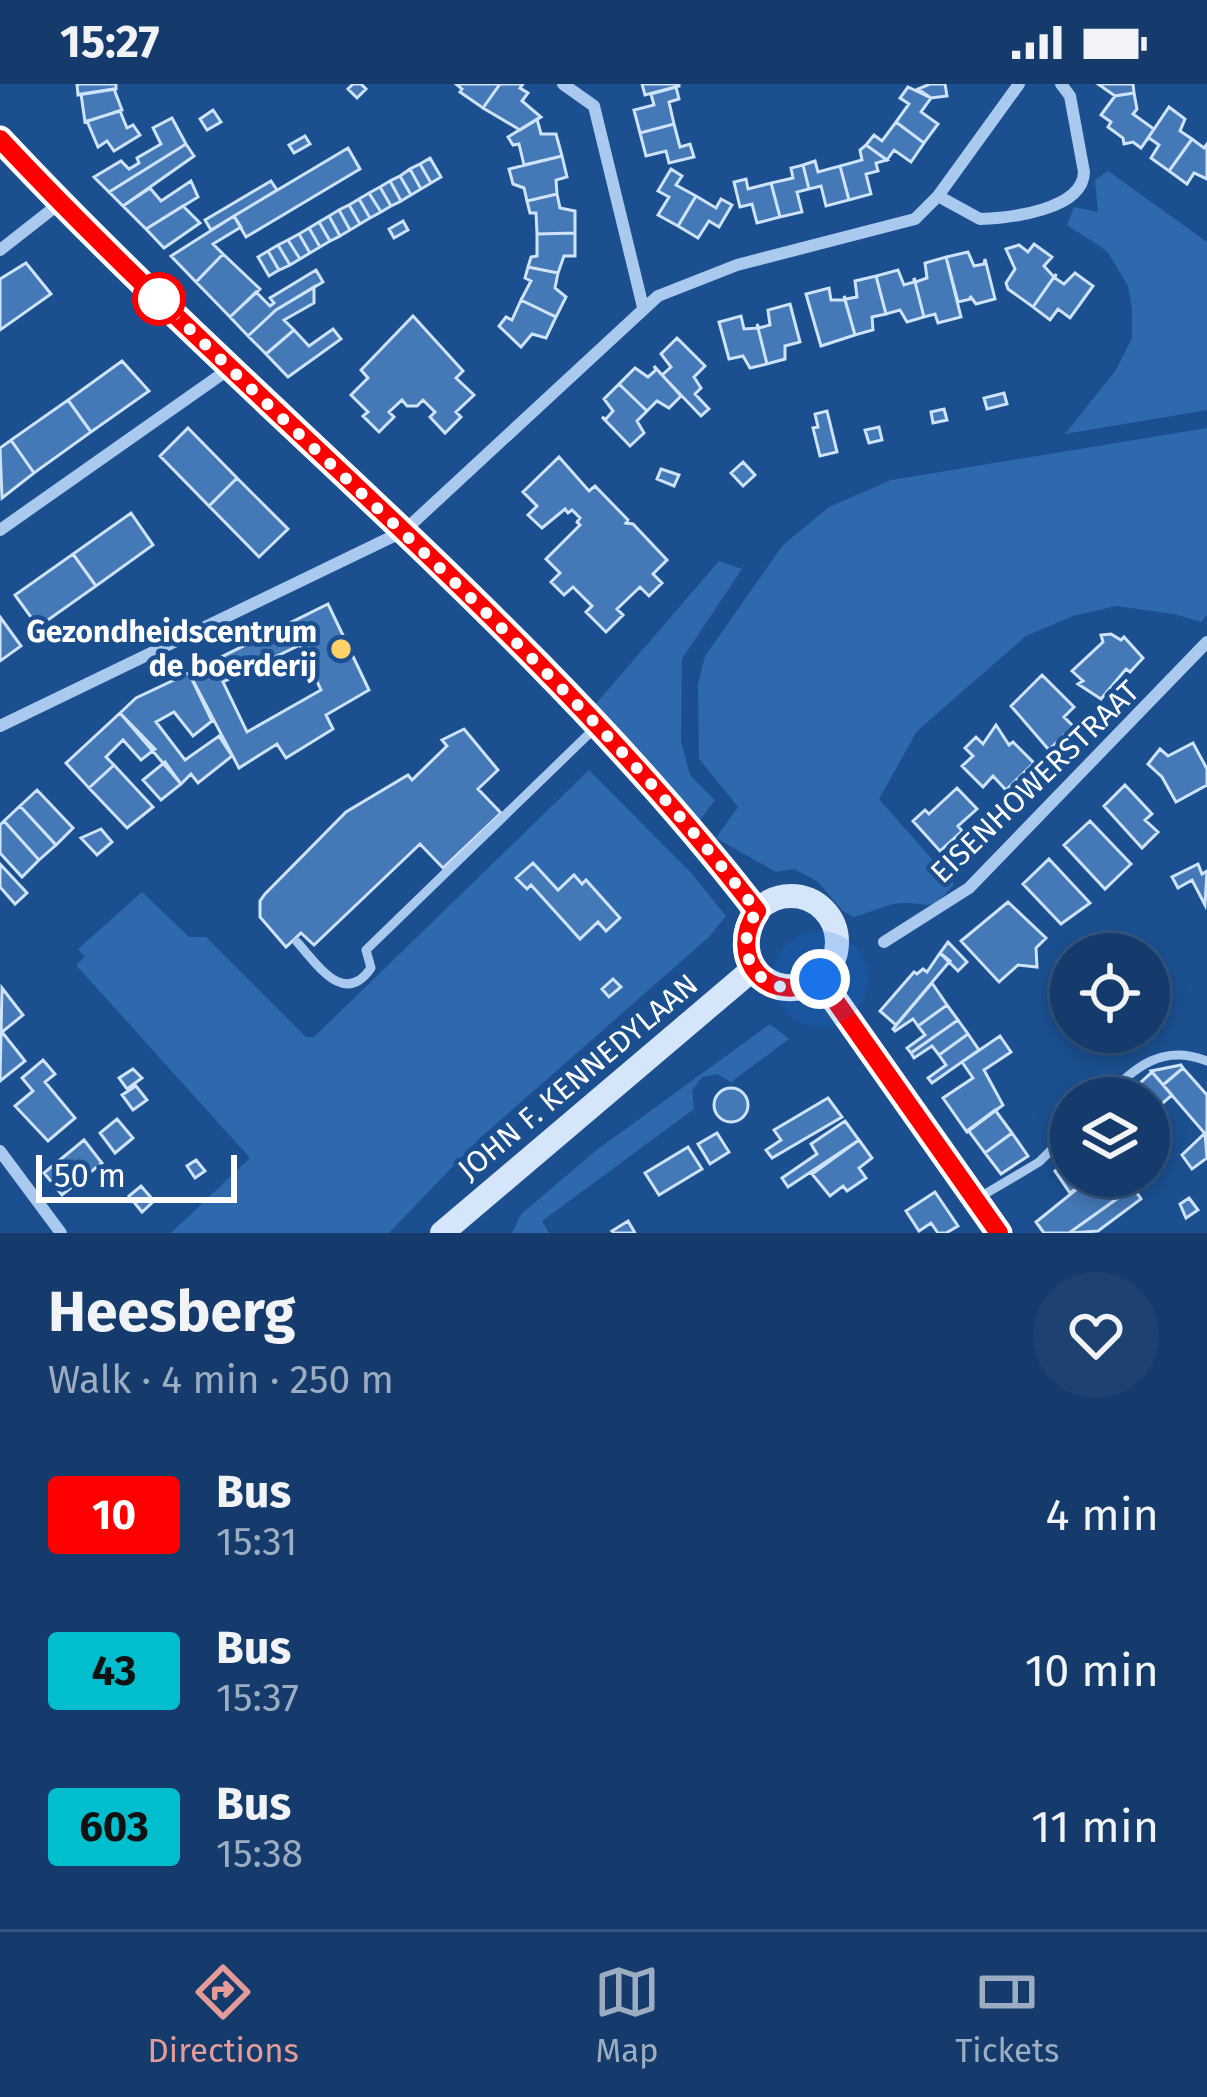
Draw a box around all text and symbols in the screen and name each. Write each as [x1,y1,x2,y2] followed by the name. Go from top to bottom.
[60,15,160,69] text: 15:27
[134,274,184,324] unlabelled marker
[26,614,317,684] place label: Gezondheidscentrum de boerderij
[328,636,354,662] marker: Gezondheidscentrum de boerderij
[923,673,1147,891] street label: EISENHOWERSTRAAT
[1050,933,1170,1197] map controls
[1050,933,1170,1053] button: locate
[790,949,850,1009] your location
[451,966,705,1188] street label: JOHN F. KENNEDYLAAN
[1050,1077,1170,1197] button: layers
[36,1149,237,1202] scale bar
[54,1156,126,1196] text: 50 m
[1033,1272,1159,1398] button: heart
[48,1278,296,1346] text: Heesberg
[48,1357,394,1403] text: Walk · 4 min · 250 m
[216,1465,291,1519] text: Bus
[1046,1488,1159,1542] text: 4 min
[92,1490,136,1540] text: 10
[216,1519,298,1565] text: 15:31
[216,1621,291,1675] text: Bus
[1025,1644,1159,1698] text: 10 min
[92,1646,136,1696] text: 43
[216,1675,299,1721] text: 15:37
[216,1777,291,1831] text: Bus
[1031,1800,1159,1854] text: 11 min
[79,1802,149,1852] text: 603
[216,1831,303,1877] text: 15:38
[148,1959,299,2071] tab: Directions
[594,1959,660,2071] tab: Map
[955,1959,1059,2071] tab: Tickets

